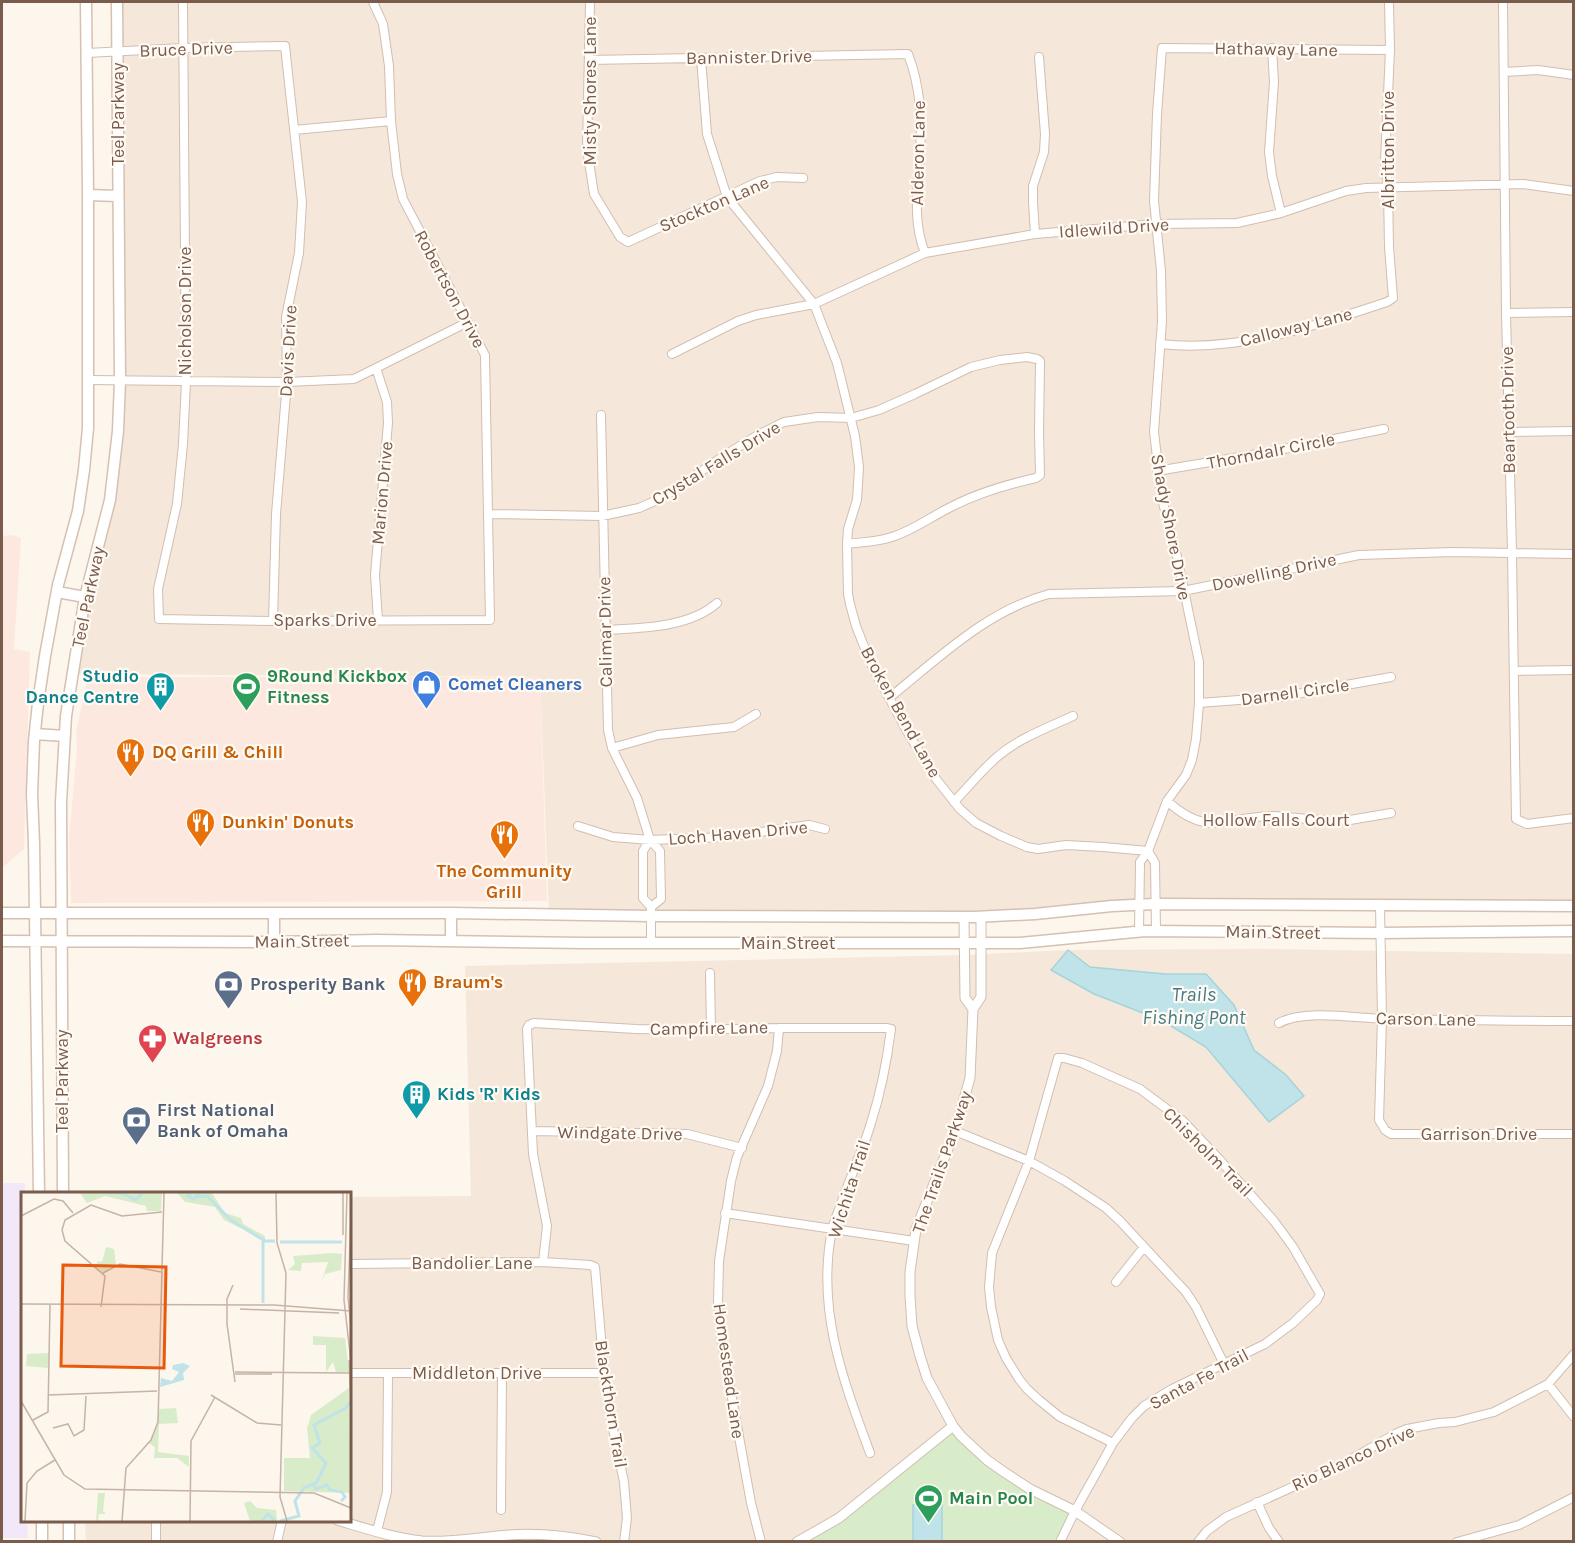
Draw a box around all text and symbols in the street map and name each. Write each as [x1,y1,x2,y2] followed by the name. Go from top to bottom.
[579,17,601,166] street label: Misty Shores Lane
[139,36,233,62] street label: Bruce Drive
[1214,37,1338,61] street label: Hathaway Lane
[686,45,812,69] street label: Bannister Drive
[107,62,129,166] street label: Teel Parkway
[1377,91,1399,209] street label: Albritton Drive
[906,100,930,206] street label: Alderon Lane
[656,171,772,237] street label: Stockton Lane
[1058,213,1170,243] street label: Idlewild Drive
[410,226,490,352] street label: Robertson Drive
[174,246,196,376] street label: Nicholson Drive
[1238,302,1354,352] street label: Calloway Lane
[275,304,301,398] street label: Davis Drive
[1496,346,1520,474] street label: Beartooth Drive
[648,416,784,510] street label: Crystal Falls Drive
[1205,428,1337,474] street label: Thorndalr Circle
[367,440,397,546] street label: Marion Drive
[1146,452,1196,602] street label: Shady Shore Drive
[67,544,110,650] street label: Teel Parkway
[1210,548,1338,596] street label: Dowelling Drive
[593,576,617,688] street label: Calimar Drive
[273,609,377,631] street label: Sparks Drive
[856,642,946,782] street label: Broken Bend Lane
[25,665,139,708] place label: Studio Dance Centre
[267,665,407,708] place label: 9Round Kickbox Fitness
[411,668,443,710] shop icon: Comet Cleaners
[144,670,176,712] building icon: Studio Dance Centre
[230,670,262,712] sports icon: 9Round Kickbox Fitness
[448,673,582,695] place label: Comet Cleaners
[1239,674,1351,710] street label: Darnell Circle
[115,736,147,778] restaurant icon: DQ Grill & Chill
[152,741,283,763] place label: DQ Grill & Chill
[185,806,217,848] restaurant icon: Dunkin' Donuts
[1203,809,1350,831] street label: Hollow Falls Court
[222,811,354,833] place label: Dunkin' Donuts
[667,816,809,850] street label: Loch Haven Drive
[488,818,520,860] restaurant icon: The Community Grill
[436,860,572,903] place label: The Community Grill
[1225,920,1321,944] street label: Main Street
[254,929,350,953] street label: Main Street
[740,932,836,954] street label: Main Street
[396,966,428,1008] restaurant icon: Braum's
[213,968,245,1010] bank icon: Prosperity Bank
[433,971,503,993] place label: Braum's
[250,973,386,995] place label: Prosperity Bank
[1142,983,1246,1029] water label: Trails Fishing Pont
[1376,1007,1476,1031] street label: Carson Lane
[650,1016,768,1040] street label: Campfire Lane
[136,1022,168,1064] pharmacy icon: Walgreens
[173,1027,263,1049] place label: Walgreens
[51,1029,73,1133] street label: Teel Parkway
[400,1078,432,1120] building icon: Kids 'R' Kids
[437,1083,541,1105] place label: Kids 'R' Kids
[907,1087,977,1236] street label: The Trails Parkway
[157,1099,289,1142] place label: First National Bank of Omaha
[1158,1102,1258,1202] street label: Chisholm Trail
[120,1104,152,1146] bank icon: First National Bank of Omaha
[557,1121,683,1145] street label: Windgate Drive
[1421,1123,1537,1145] street label: Garrison Drive
[823,1137,875,1241] street label: Wichita Trail
[21,1192,351,1522] inset map
[411,1252,533,1274] street label: Bandolier Lane
[709,1302,749,1440] street label: Homestead Lane
[590,1338,632,1470] street label: Blackthorn Trail
[1145,1344,1253,1414] street label: Santa Fe Trail
[412,1362,542,1384] street label: Middleton Drive
[1288,1420,1418,1496] street label: Rio Blanco Drive
[912,1482,944,1524] sports icon: Main Pool
[949,1487,1033,1509] place label: Main Pool

